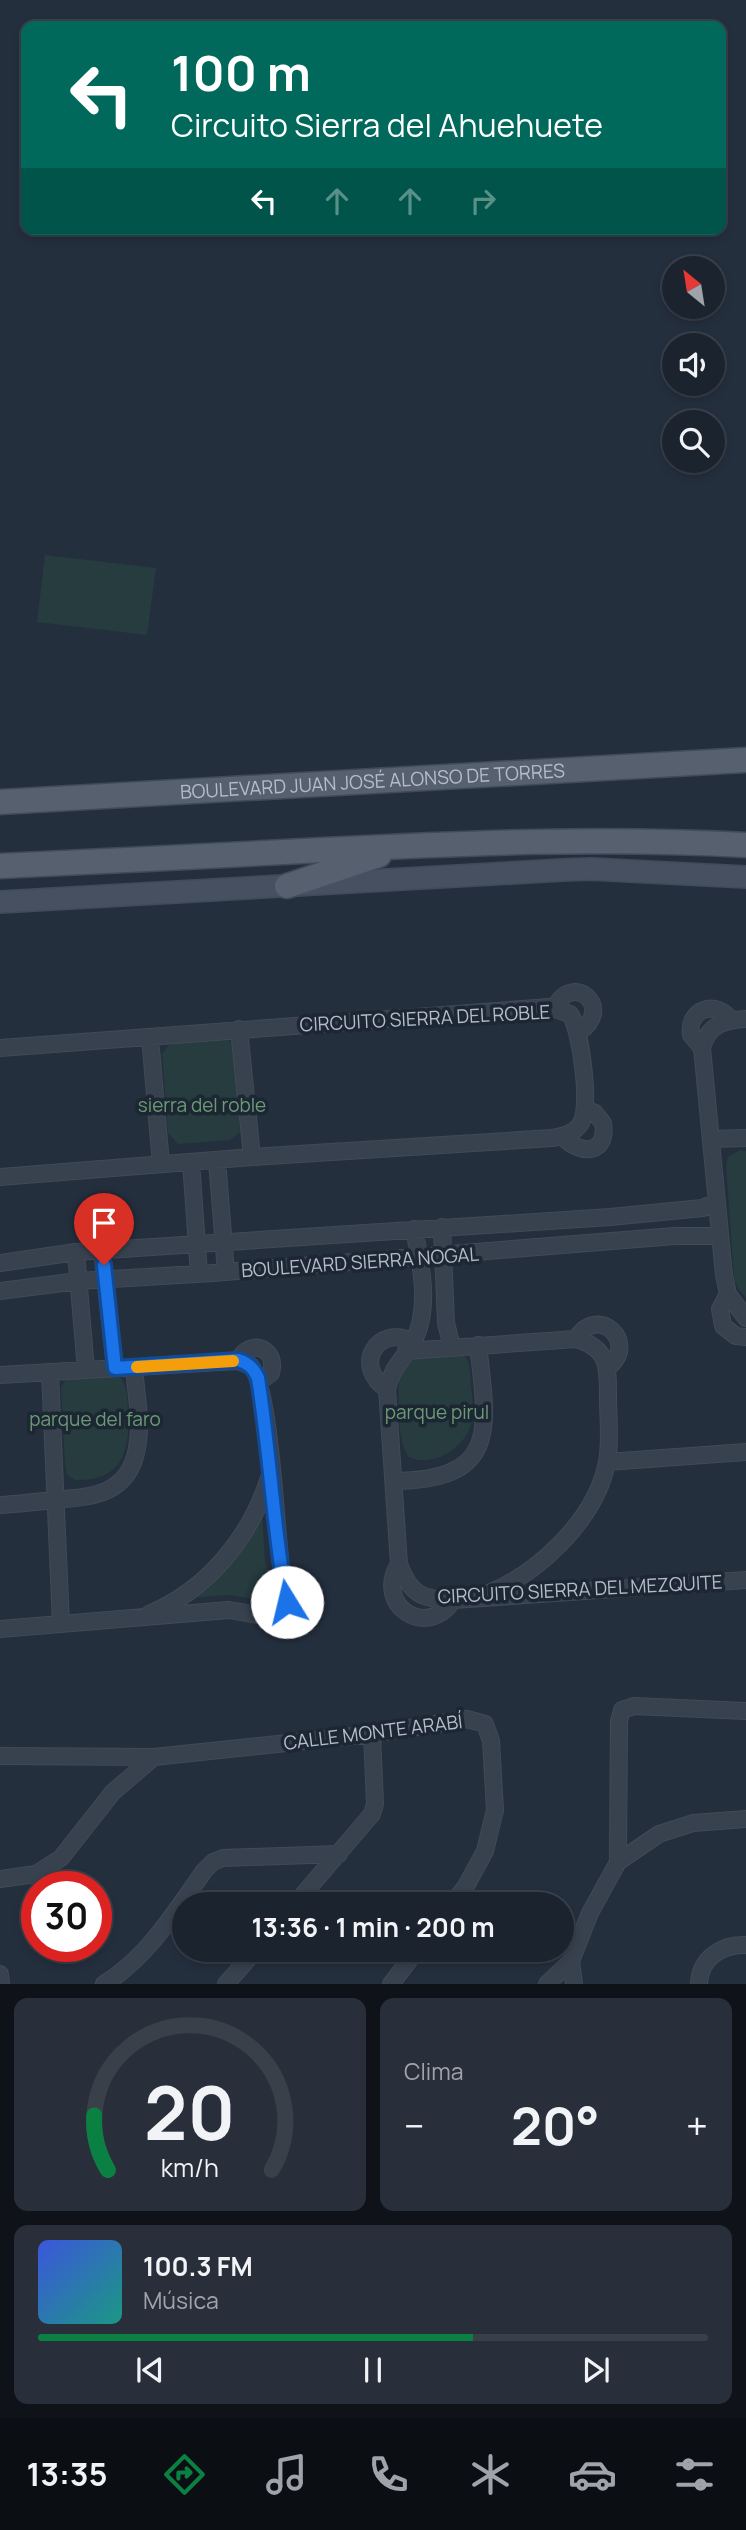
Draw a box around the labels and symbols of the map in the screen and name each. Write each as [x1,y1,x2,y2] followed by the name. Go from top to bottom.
[662,256,724,318] north arrow
[179,757,566,805] street label: BOULEVARD JUAN JOSÉ ALONSO DE TORRES
[299,998,551,1038] street label: CIRCUITO SIERRA DEL ROBLE
[138,1092,266,1118] park label: sierra del roble
[74,1193,134,1265] pin
[240,1241,480,1283] street label: BOULEVARD SIERRA NOGAL
[385,1399,489,1425] park label: parque pirul
[29,1406,161,1432] park label: parque del faro
[250,1565,324,1639] position arrow
[437,1569,723,1609] street label: CIRCUITO SIERRA DEL MEZQUITE
[282,1708,464,1756] street label: CALLE MONTE ARABÍ
[21,1871,112,1962] speed limit sign: 30

